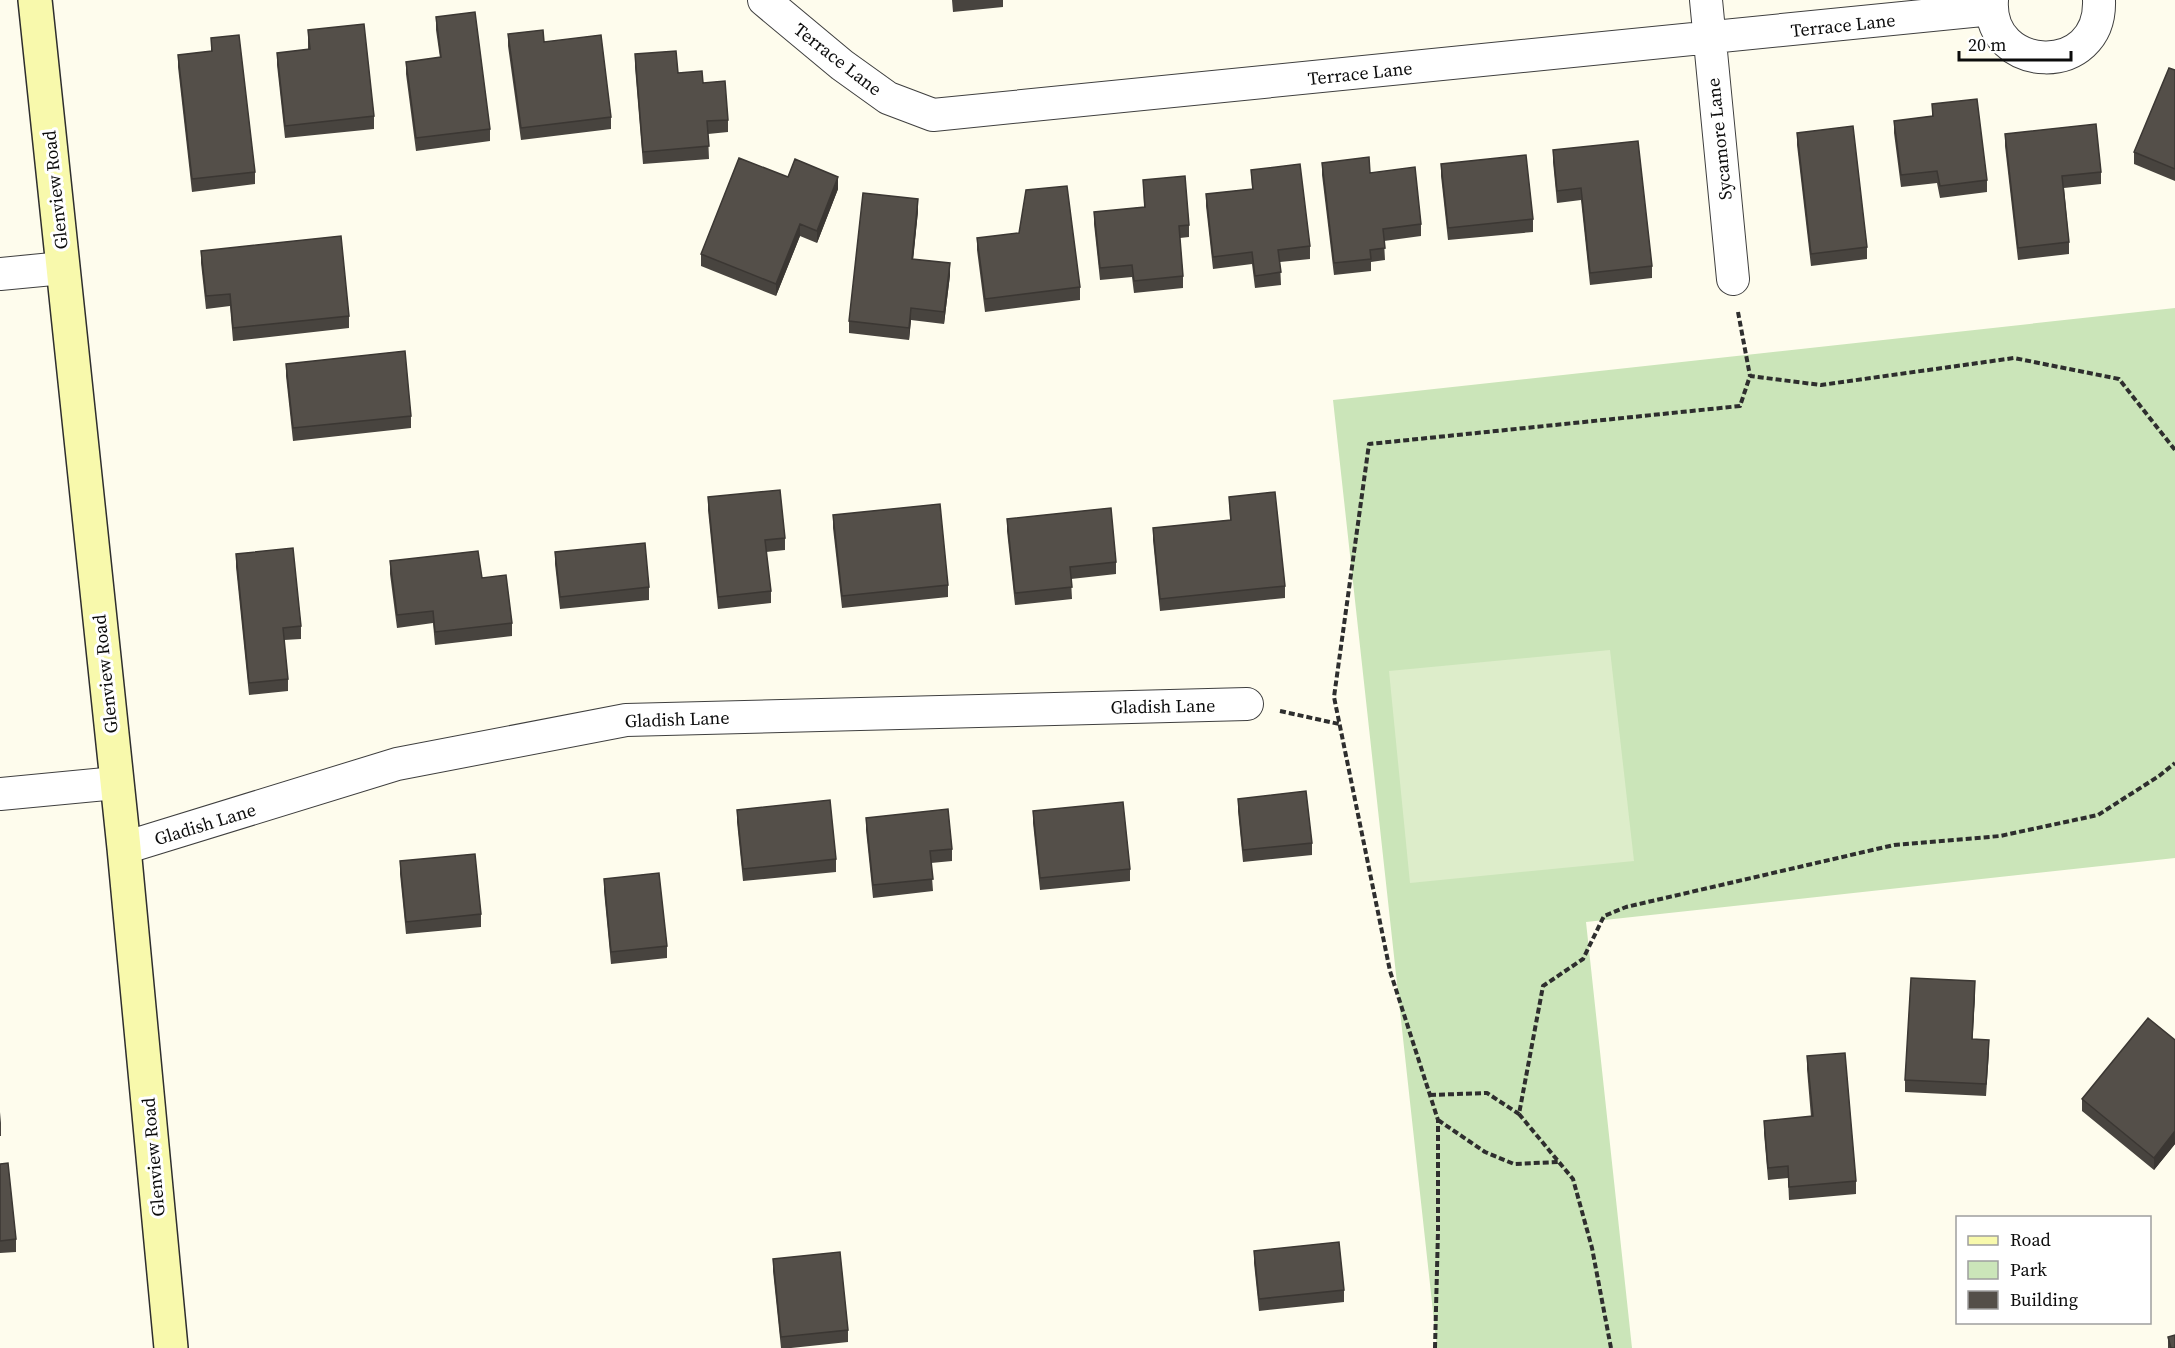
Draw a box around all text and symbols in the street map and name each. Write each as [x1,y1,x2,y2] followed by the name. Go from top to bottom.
[1789,7,1897,43] street label: Terrace Lane
[789,17,887,101] street label: Terrace Lane
[1959,24,2072,62] scale bar
[1968,32,2006,57] text: 20 m
[1306,55,1414,91] street label: Terrace Lane
[1700,77,1738,201] street label: Sycamore Lane
[36,129,74,251] street label: Glenview Road
[86,613,124,735] street label: Glenview Road
[1110,693,1216,719] street label: Gladish Lane
[624,705,730,733] street label: Gladish Lane
[151,797,259,851] street label: Gladish Lane
[135,1096,171,1218] street label: Glenview Road
[1956,1216,2151,1324] legend
[2010,1227,2051,1252] text: Road
[2010,1257,2047,1282] text: Park
[2010,1287,2078,1312] text: Building

